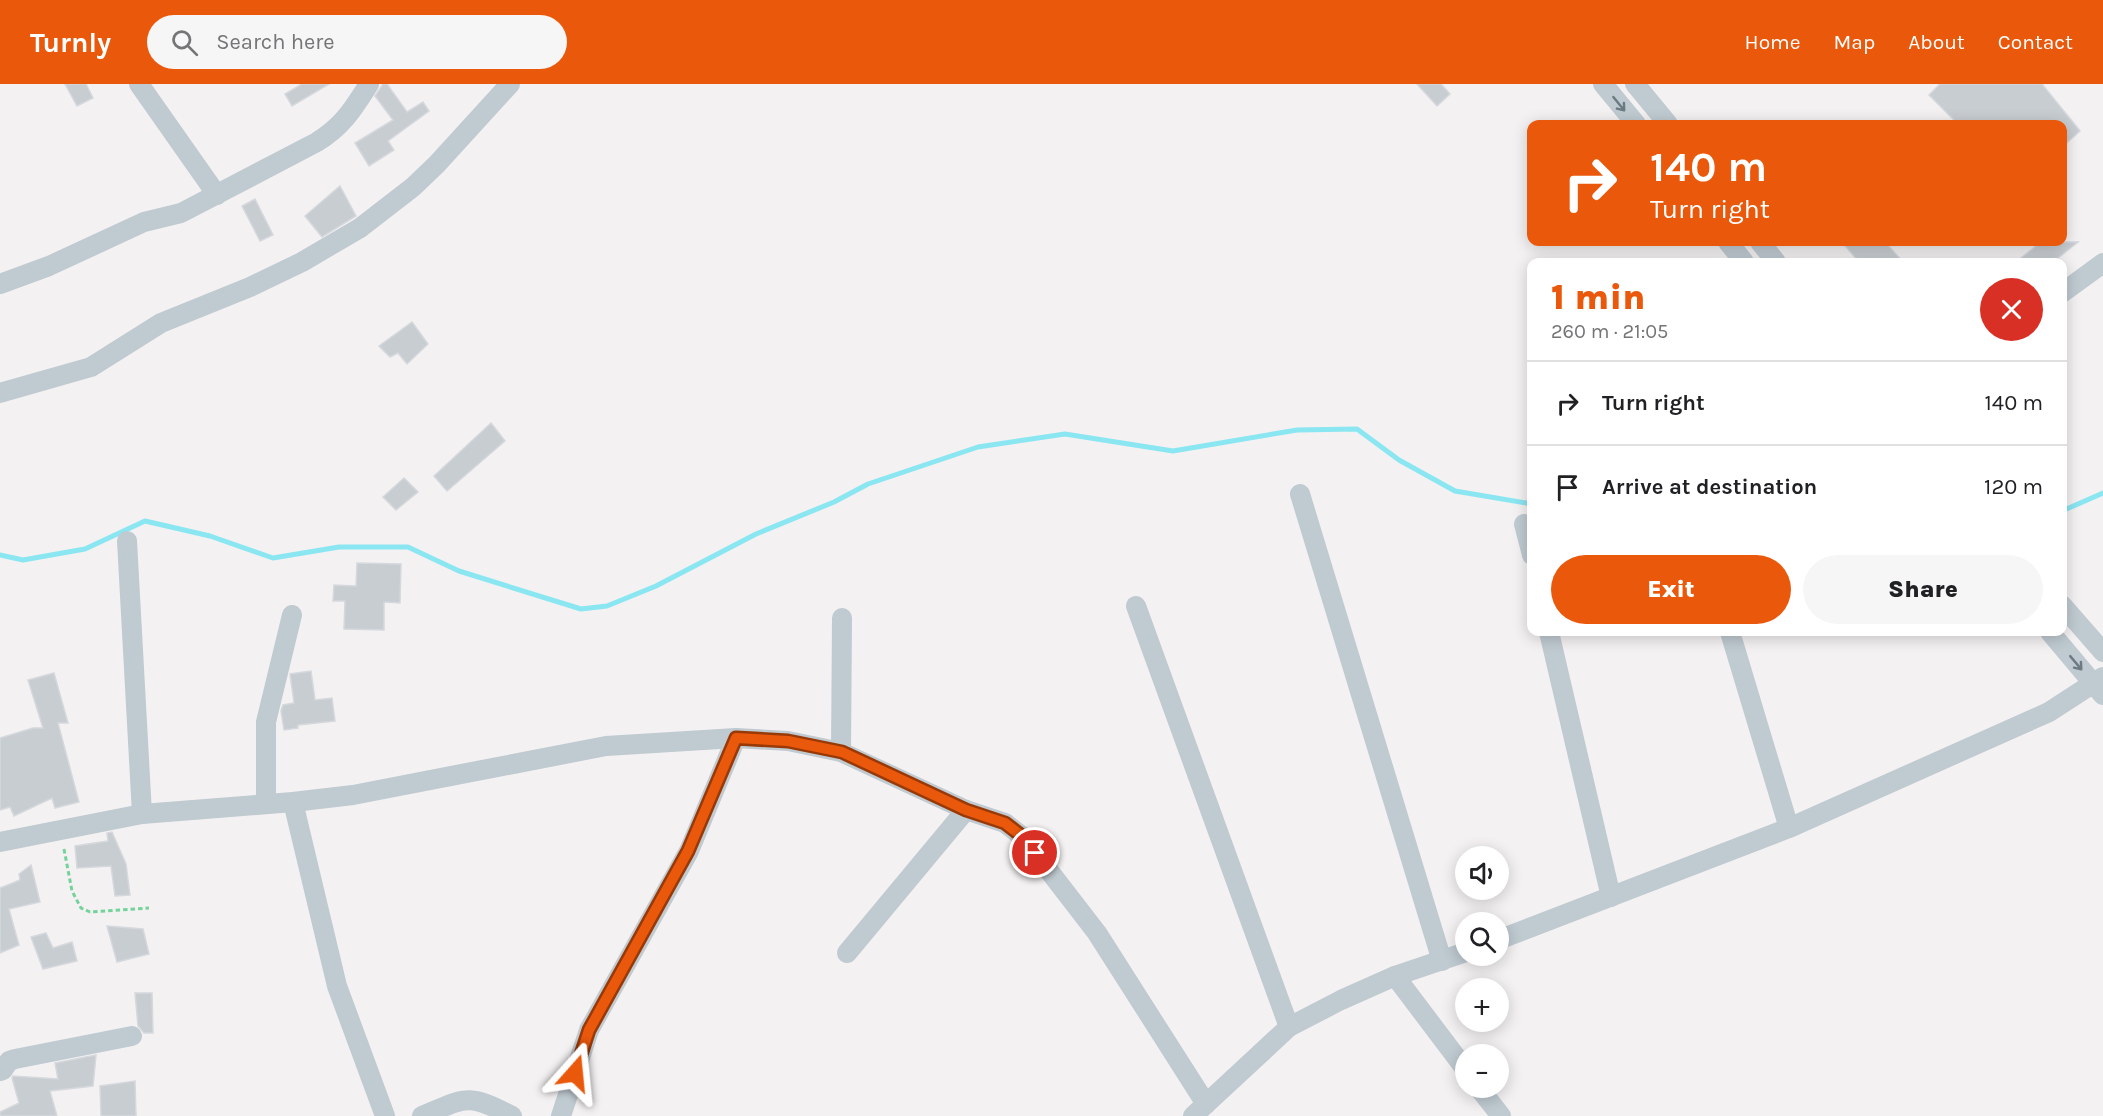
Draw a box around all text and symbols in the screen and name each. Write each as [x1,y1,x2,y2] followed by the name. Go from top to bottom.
[147,15,567,69] search box
[30,26,111,59] text: Turnly
[168,26,201,59] icon: search
[216,29,335,55] text: Search here
[1745,30,1801,54] text: Home
[1834,30,1875,54] text: Map
[1908,30,1965,54] text: About
[1998,30,2073,54] text: Contact
[1613,96,1626,112] one-way arrow
[1650,142,1767,192] text: 140 m
[1551,144,1629,222] icon: right
[1650,193,1770,225] text: Turn right
[1551,276,1645,318] text: 1 min
[1980,278,2043,341] button: close
[1551,320,1668,343] text: 260 m · 21:05
[1551,387,1584,420] icon: right
[1602,390,1705,416] text: Turn right
[1985,390,2043,416] text: 140 m
[1551,471,1584,504] icon: arrive
[1602,474,1817,500] text: Arrive at destination
[1984,474,2043,500] text: 120 m
[1551,555,1791,624] button: Exit
[1803,555,2043,624] button: Share
[2070,655,2083,671] one-way arrow
[1009,827,1060,878] pin
[1018,836,1051,869] icon: arrive
[1455,846,1509,1098] map controls
[1455,846,1509,900] button: sound
[1455,912,1509,966] button: search
[1455,978,1509,1032] button: +
[543,1041,607,1105] position arrow
[1455,1044,1509,1098] button: −

